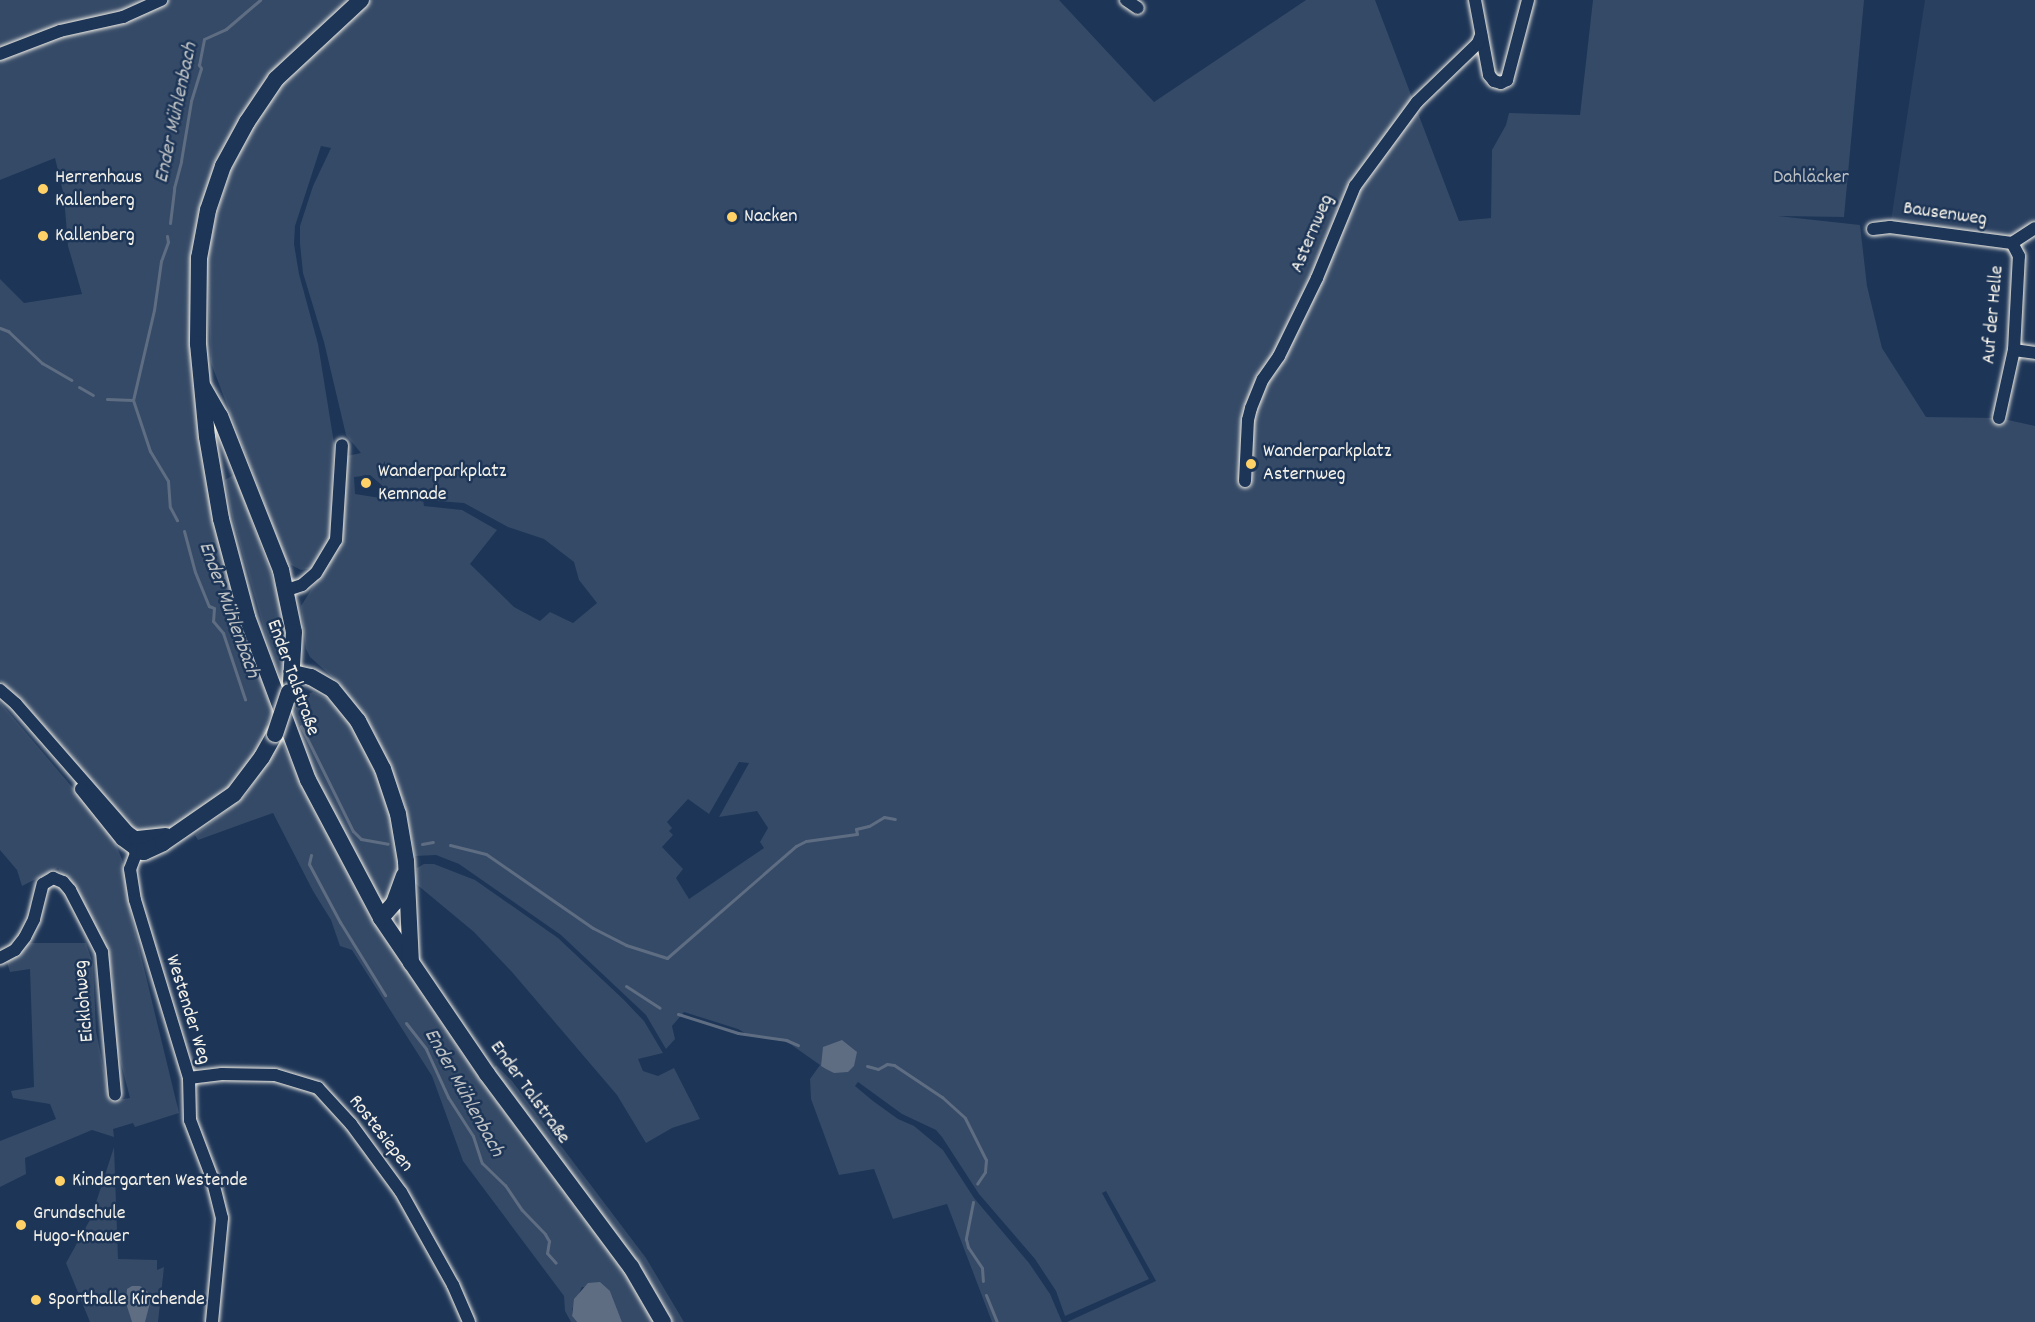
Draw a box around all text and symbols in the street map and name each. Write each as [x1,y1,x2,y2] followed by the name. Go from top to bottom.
[150,41,204,185] water label: Ender Mühlenbach
[55,166,142,213] place label: Herrenhaus Kallenberg
[1773,166,1849,190] park label: Dahläcker
[36,182,50,196] marker: Herrenhaus Kallenberg
[1286,191,1340,277] street label: Asternweg
[1902,197,1988,233] street label: Bausenweg
[744,205,798,229] place label: Nacken
[725,210,739,224] marker: Nacken
[55,224,135,248] place label: Kallenberg
[36,229,50,243] marker: Kallenberg
[1978,265,2010,365] street label: Auf der Helle
[1263,440,1391,487] place label: Wanderparkplatz Asternweg
[1244,457,1258,471] marker: Wanderparkplatz Asternweg
[378,460,506,507] place label: Wanderparkplatz Kemnade
[359,476,373,490] marker: Wanderparkplatz Kemnade
[192,539,264,681] water label: Ender Mühlenbach
[260,617,324,739] street label: Ender Talstraße
[159,952,215,1068] street label: Westender Weg
[69,959,101,1043] street label: Eicklohweg
[417,1024,509,1162] water label: Ender Mühlenbach
[484,1037,574,1149] street label: Ender Talstraße
[342,1091,418,1177] street label: Rostesiepen
[72,1169,248,1193] place label: Kindergarten Westende
[53,1174,67,1188] marker: Kindergarten Westende
[33,1202,129,1249] place label: Grundschule Hugo-Knauer
[14,1218,28,1232] marker: Grundschule Hugo-Knauer
[48,1288,205,1312] place label: Sporthalle Kirchende
[29,1293,43,1307] marker: Sporthalle Kirchende

